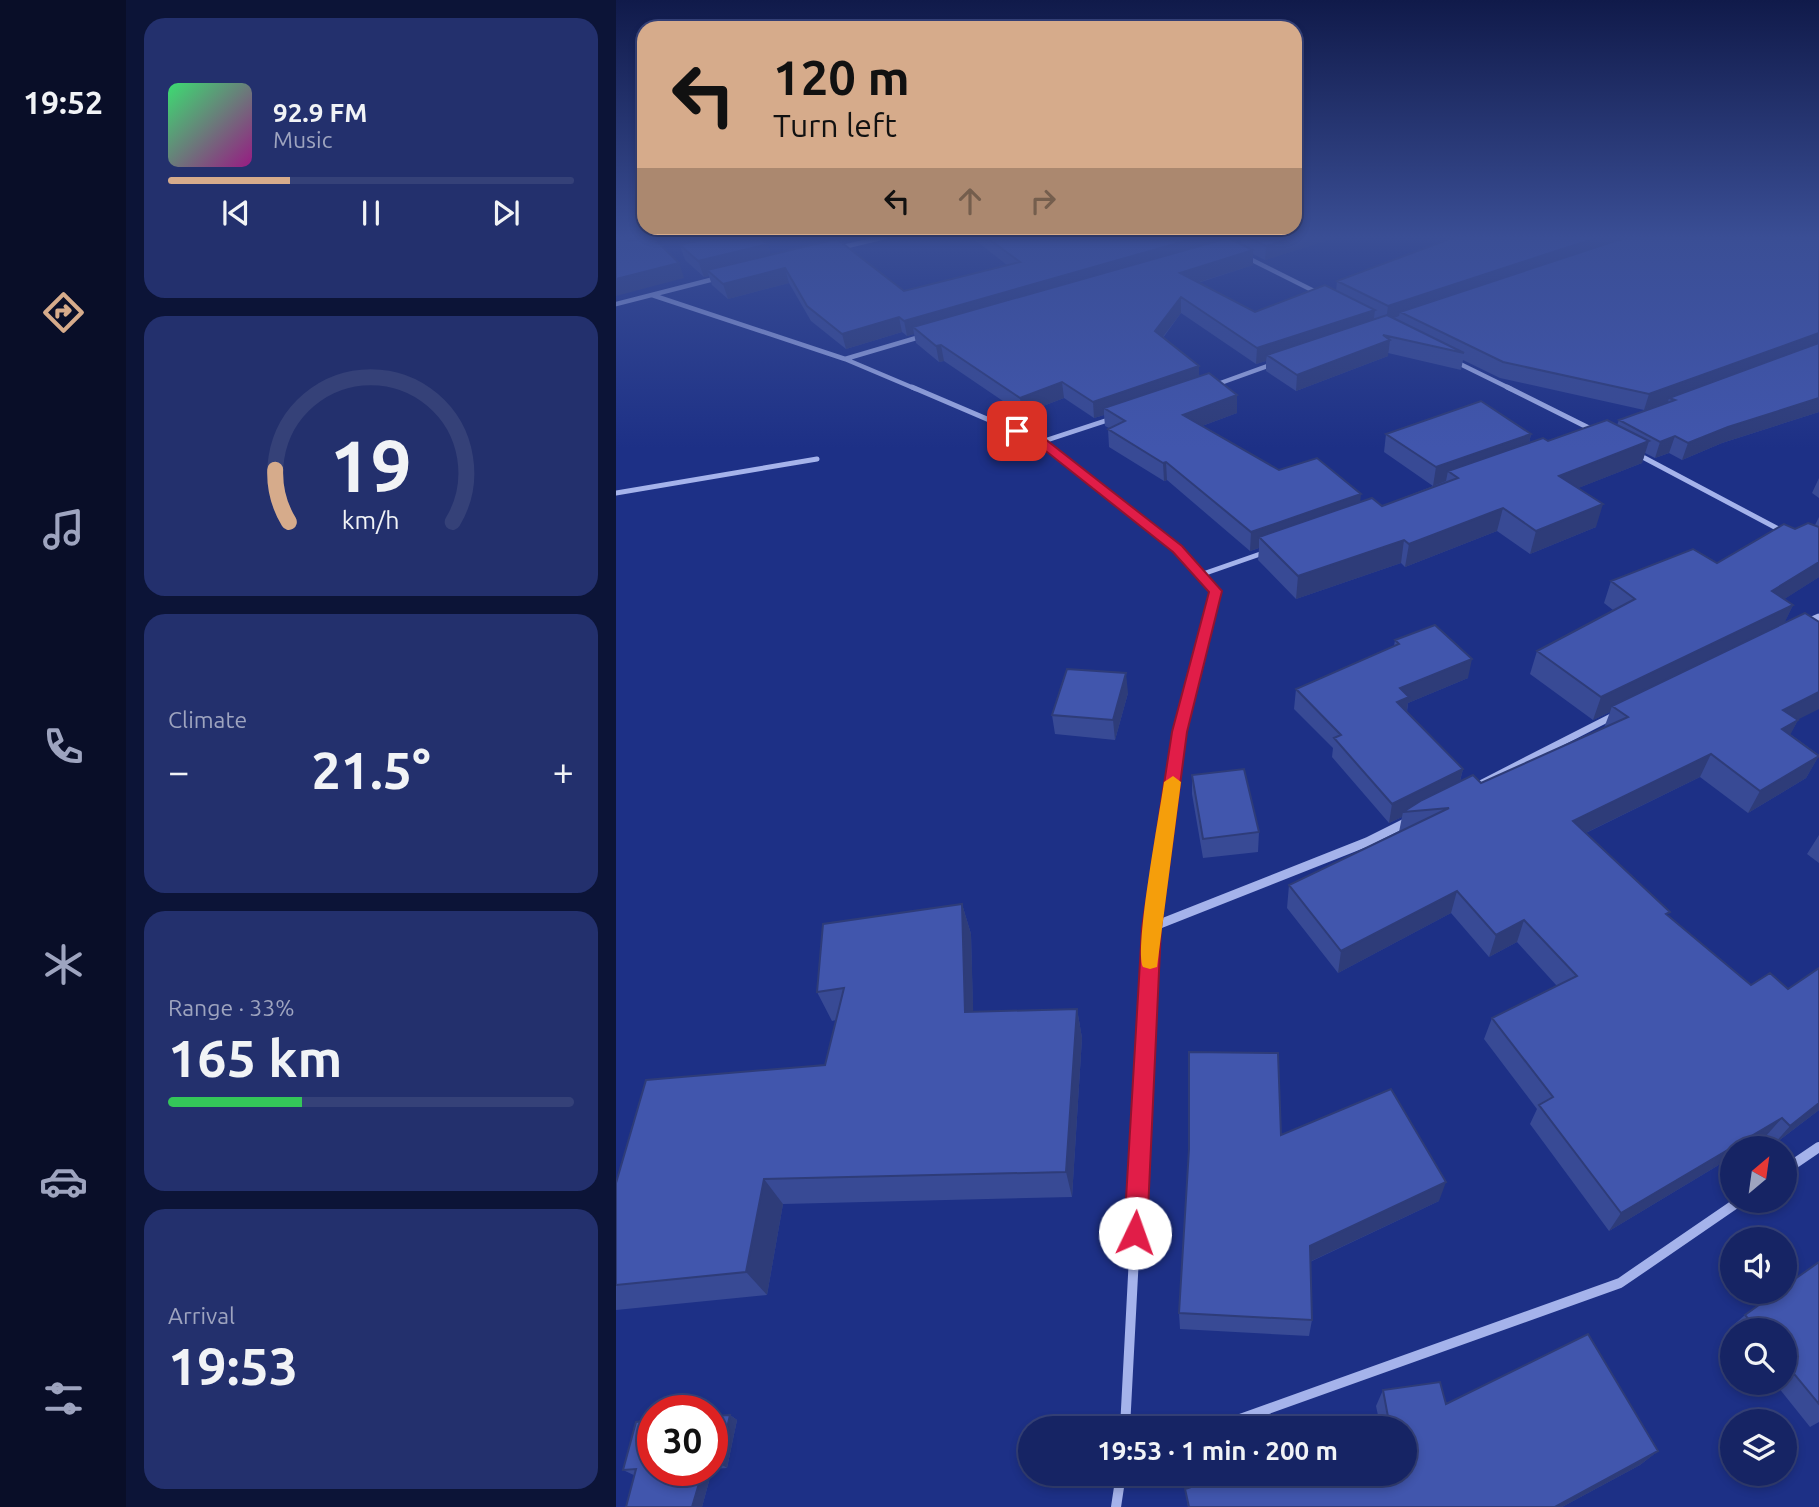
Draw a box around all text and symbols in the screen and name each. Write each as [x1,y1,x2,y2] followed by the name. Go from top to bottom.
[658,49,749,140] icon: left
[773,49,910,104] text: 120 m
[23,84,103,120] text: 19:52
[273,98,367,127] text: 92.9 FM
[773,107,897,143] text: Turn left
[273,127,332,152] text: Music
[878,182,916,220] icon: left
[951,182,989,220] icon: ahead
[1024,182,1062,220] icon: right
[217,194,255,232] icon: previous
[352,194,390,232] icon: pause
[487,194,525,232] icon: next
[39,288,88,337] icon: directions
[987,401,1047,461] pin
[998,412,1036,450] icon: arrive
[330,424,412,506] text: 19
[39,505,88,554] icon: music
[342,505,400,533] text: km/h
[168,707,247,732] text: Climate
[39,722,88,771] icon: phone
[311,741,431,799] text: 21.5°
[168,750,189,792] text: −
[553,750,574,792] text: +
[39,940,88,989] icon: climate
[168,995,295,1020] text: Range · 33%
[168,1029,342,1087] text: 165 km
[1720,1136,1797,1213] north arrow
[1720,1136,1797,1486] map controls
[39,1157,88,1206] icon: car
[1098,1196,1172,1270] position arrow
[1720,1227,1797,1304] button: sound
[168,1303,235,1328] text: Arrival
[1720,1318,1797,1395] button: search
[168,1337,298,1395] text: 19:53
[39,1374,88,1423] icon: filters
[637,1395,728,1486] speed limit sign: 30
[1720,1409,1797,1486] button: layers
[1097,1436,1338,1465] text: 19:53 · 1 min · 200 m

